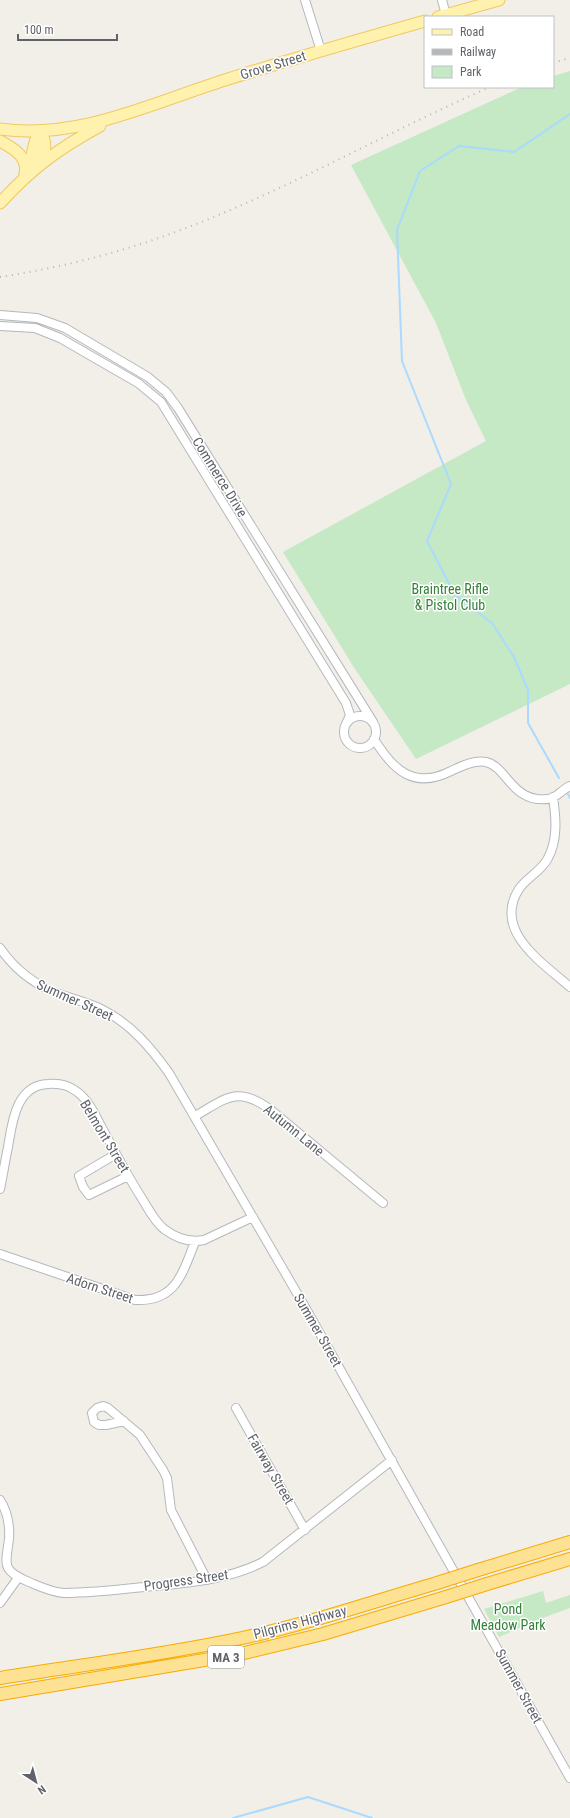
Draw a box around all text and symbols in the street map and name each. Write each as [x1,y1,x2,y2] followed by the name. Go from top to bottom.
[18,16,117,42] scale bar
[424,16,554,88] legend
[24,23,54,37] text: 100 m
[460,25,484,39] text: Road
[460,45,496,59] text: Railway
[238,47,308,83] street label: Grove Street
[460,65,482,79] text: Park
[189,434,251,520] street label: Commerce Drive
[411,581,489,613] park label: Braintree Rifle & Pistol Club
[34,976,116,1024] street label: Summer Street
[77,1097,133,1175] street label: Belmont Street
[261,1101,328,1159] street label: Autumn Lane
[65,1270,135,1306] street label: Adorn Street
[291,1291,345,1369] street label: Summer Street
[244,1431,298,1507] street label: Fairway Street
[143,1566,229,1594] street label: Progress Street
[470,1601,546,1633] park label: Pond Meadow Park
[252,1602,348,1642] street label: Pilgrims Highway
[208,1646,244,1668] road number: MA 3
[492,1646,546,1726] street label: Summer Street
[16,1762,56,1802] north arrow
[35,1782,48,1797] text: N

